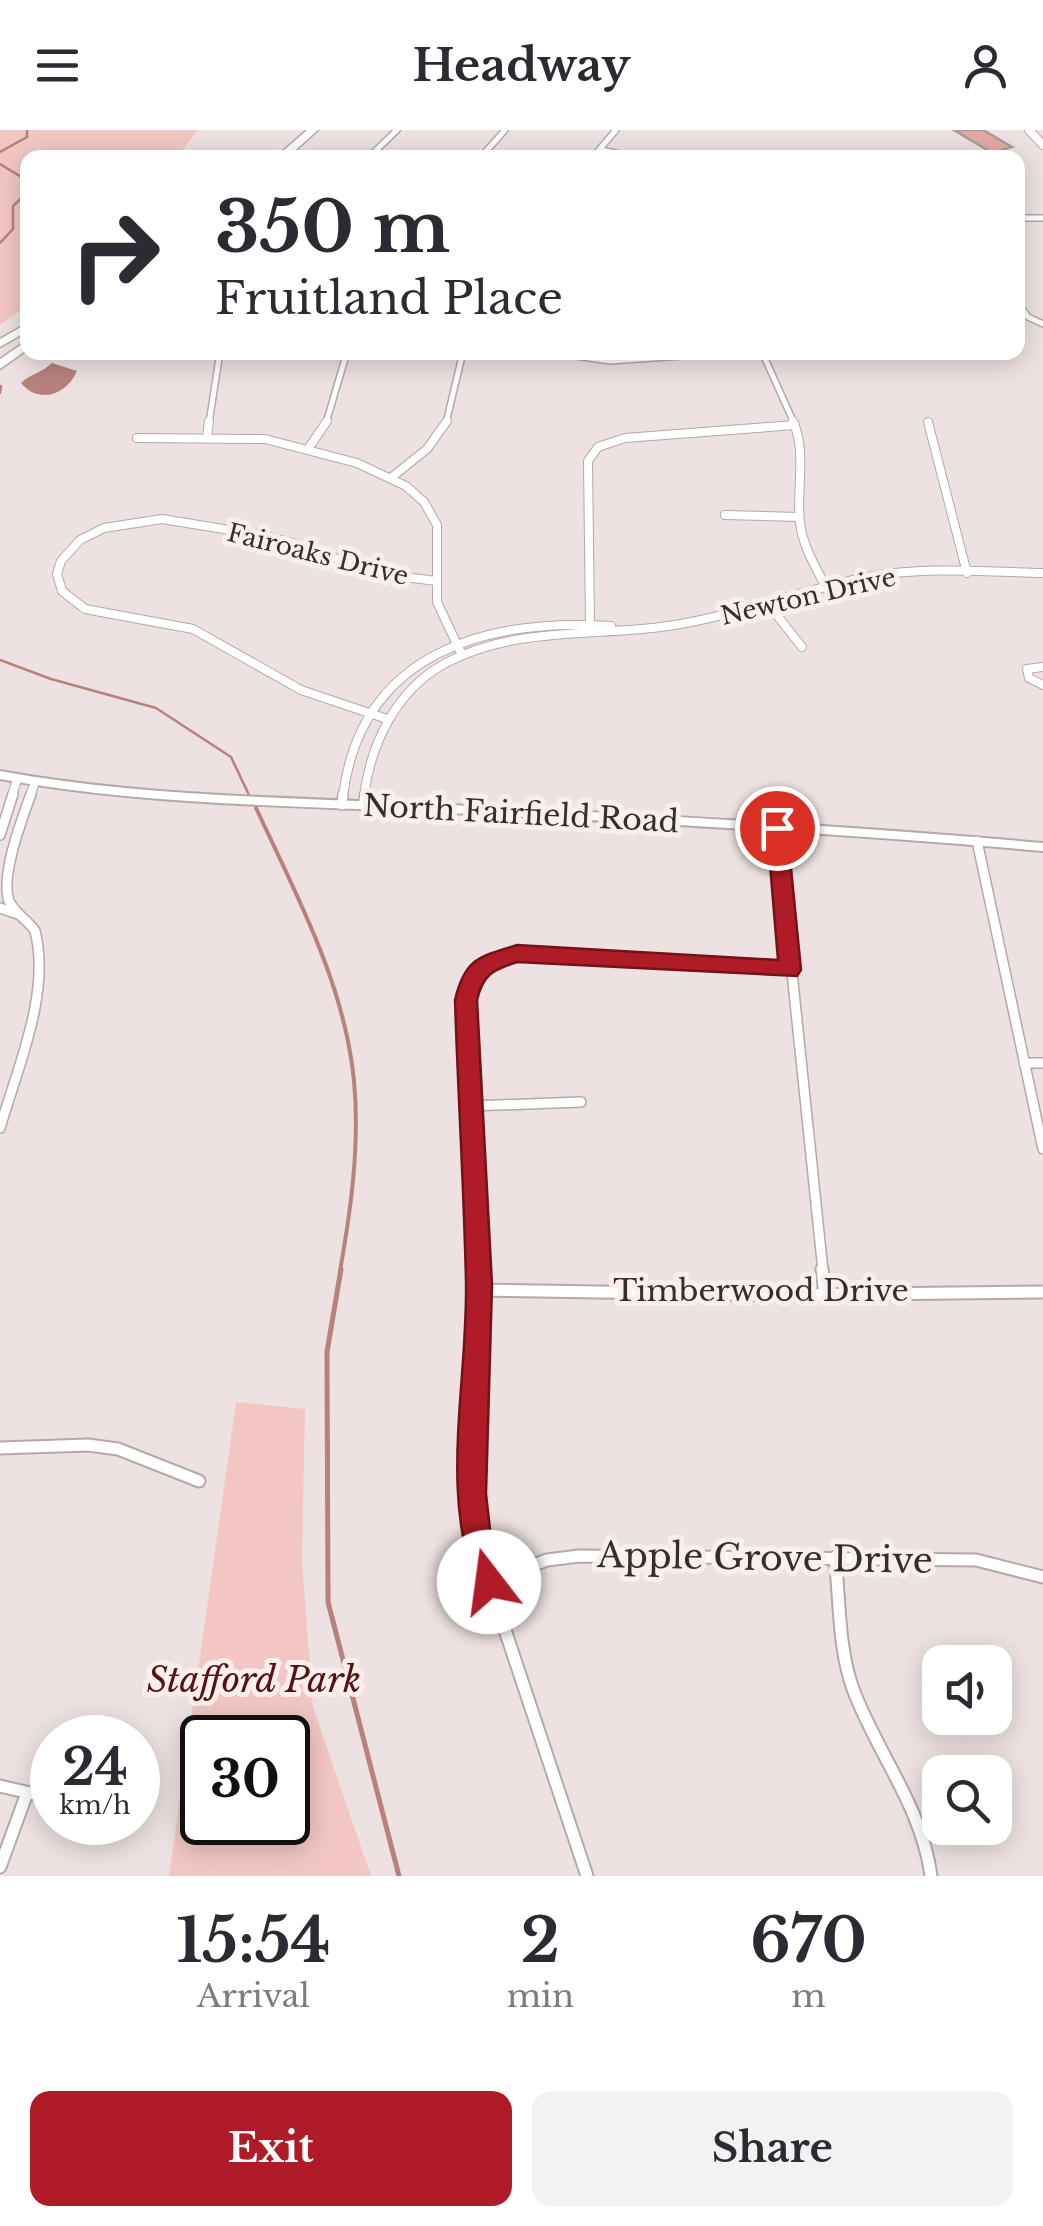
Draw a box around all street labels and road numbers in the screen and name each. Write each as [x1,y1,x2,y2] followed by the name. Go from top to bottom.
[224,517,412,592] street label: Fairoaks Drive
[718,561,899,632] street label: Newton Drive
[362,787,680,840] street label: North Fairfield Road
[613,1272,909,1309] street label: Timberwood Drive
[596,1533,933,1582] street label: Apple Grove Drive

